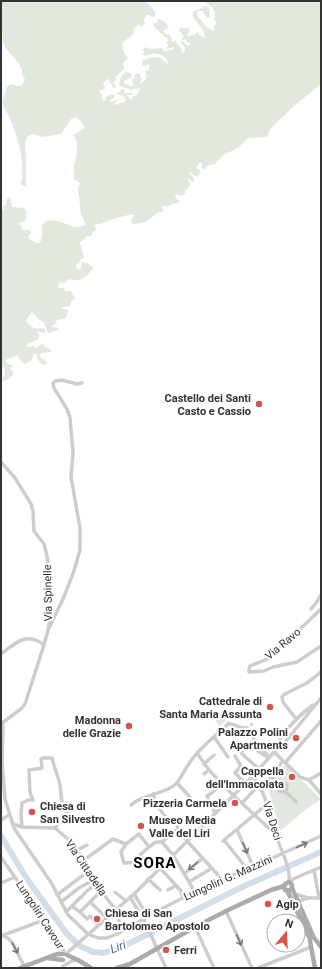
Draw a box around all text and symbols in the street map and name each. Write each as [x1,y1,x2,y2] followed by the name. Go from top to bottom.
[165,392,251,418] place label: Castello dei Santi Casto e Cassio
[254,399,264,409] marker: Castello dei Santi Casto e Cassio
[41,564,55,622] street label: Via Spinelle
[263,625,303,663] street label: Via Ravo
[159,695,262,721] place label: Cattedrale di Santa Maria Assunta
[265,702,275,712] marker: Cattedrale di Santa Maria Assunta
[63,714,121,740] place label: Madonna delle Grazie
[124,721,134,731] marker: Madonna delle Grazie
[218,726,288,752] place label: Palazzo Polini Apartments
[291,733,301,743] marker: Palazzo Polini Apartments
[206,765,284,791] place label: Cappella dell'Immacolata
[287,772,297,782] marker: Cappella dell'Immacolata
[143,797,227,810] place label: Pizzeria Carmela
[230,798,240,808] marker: Pizzeria Carmela
[40,800,105,826] place label: Chiesa di San Silvestro
[260,800,284,842] street label: Via Deci
[27,807,37,817] marker: Chiesa di San Silvestro
[149,814,216,840] place label: Museo Media Valle del Liri
[136,821,146,831] marker: Museo Media Valle del Liri
[62,838,110,898] street label: Via Cittadella
[296,841,308,848] one-way arrow
[242,842,250,854] one-way arrow
[182,853,274,903] street label: Lungoliri G. Mazzini
[133,854,177,872] district label: SORA
[189,861,199,870] one-way arrow
[13,878,67,952] street label: Lungoliri Cavour
[276,898,299,911] place label: Agip
[263,899,273,909] marker: Agip
[105,907,210,933] place label: Chiesa di San Bartolomeo Apostolo
[266,913,306,953] north arrow
[92,914,102,924] marker: Chiesa di San Bartolomeo Apostolo
[283,917,295,932] text: N
[236,933,243,945] one-way arrow
[108,938,128,956] water label: Liri
[12,942,19,954] one-way arrow
[174,944,197,957] place label: Ferri
[161,945,171,955] marker: Ferri

